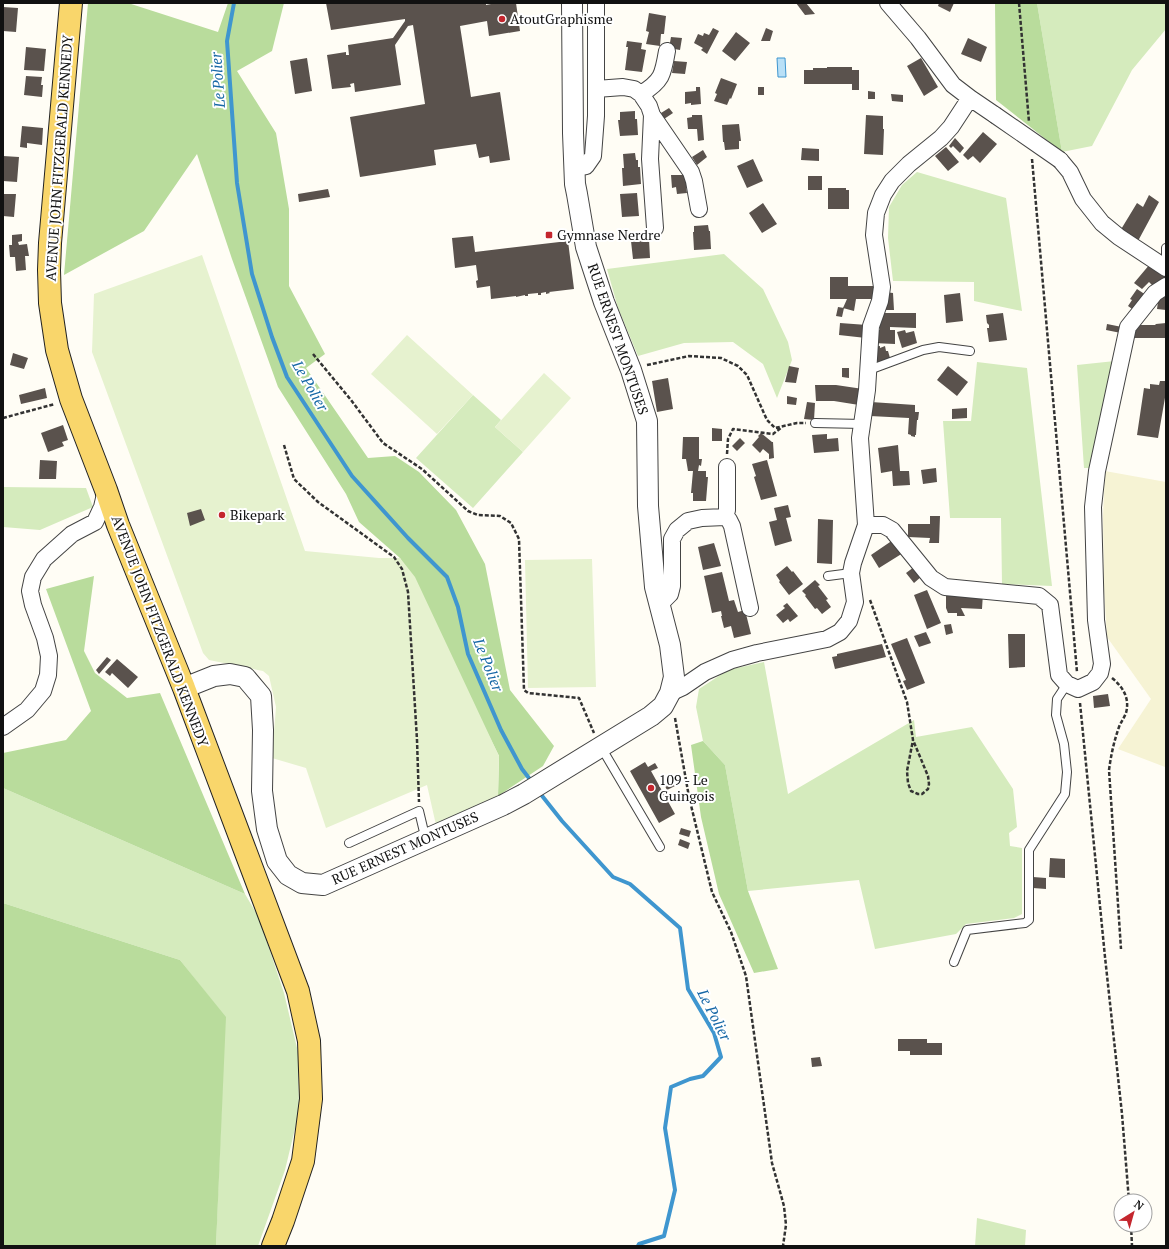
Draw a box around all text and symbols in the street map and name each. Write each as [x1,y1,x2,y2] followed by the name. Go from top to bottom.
[510,9,613,28] place label: AtoutGraphisme
[497,14,507,24] marker: AtoutGraphisme
[40,33,77,282] street label: AVENUE JOHN FITZGERALD KENNEDY
[205,50,229,110] water label: Le Polier
[557,225,661,244] place label: Gymnase Nerdre
[544,230,554,240] marker: Gymnase Nerdre
[584,261,653,417] street label: RUE ERNEST MONTUSES
[288,356,334,416] water label: Le Polier
[230,505,285,524] place label: Bikepark
[217,510,227,520] marker: Bikepark
[107,512,214,750] street label: AVENUE JOHN FITZGERALD KENNEDY
[469,634,509,695] water label: Le Polier
[659,770,715,805] place label: 109 - Le Guingois
[646,783,656,793] marker: 109 - Le Guingois
[328,807,481,889] street label: RUE ERNEST MONTUSES
[693,984,737,1045] water label: Le Polier
[1113,1193,1153,1233] north arrow
[1131,1197,1147,1214] text: N

